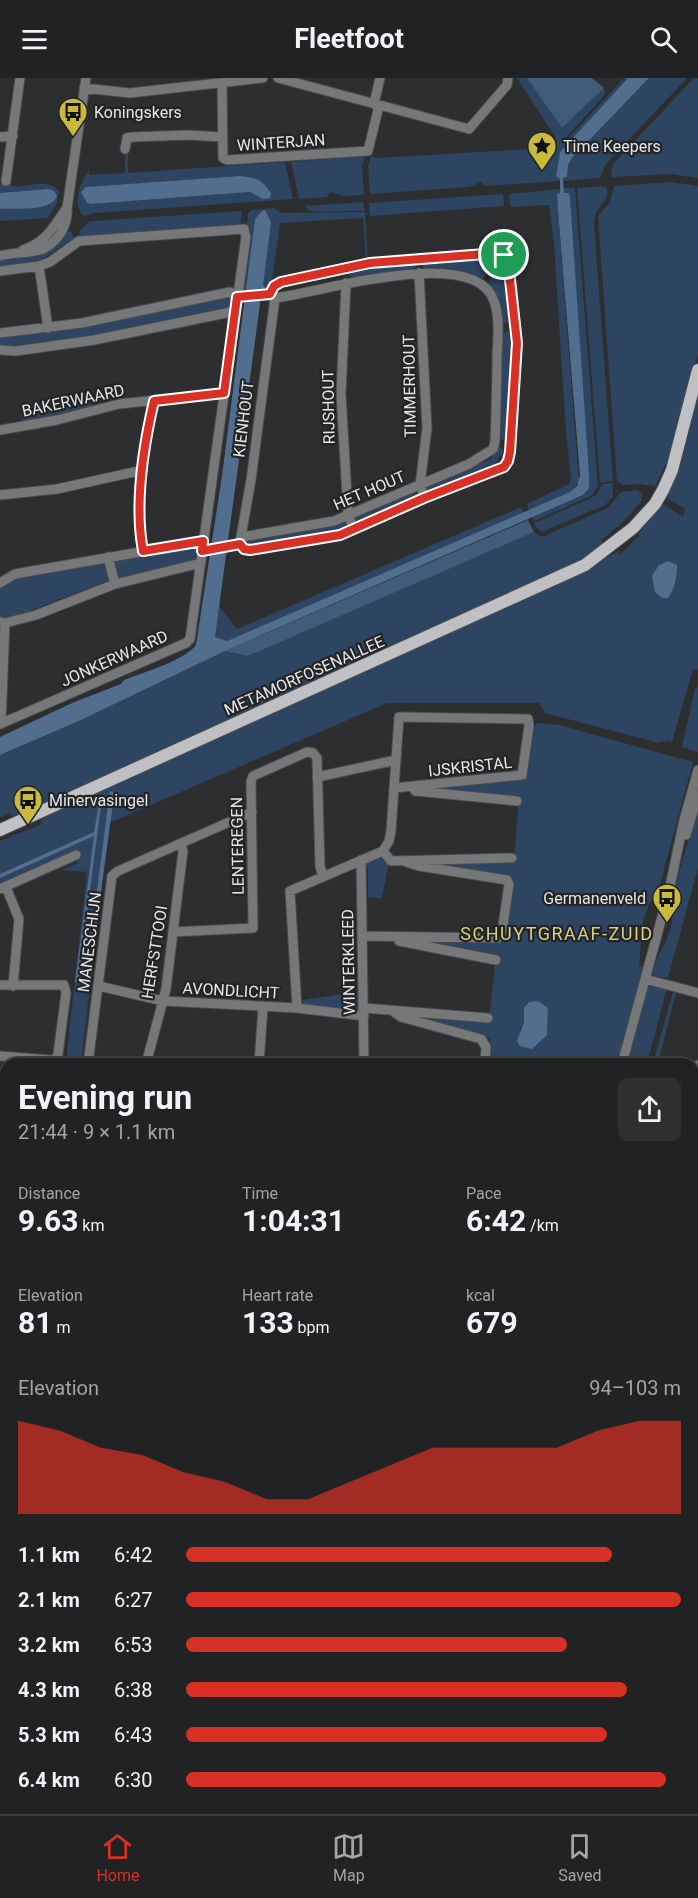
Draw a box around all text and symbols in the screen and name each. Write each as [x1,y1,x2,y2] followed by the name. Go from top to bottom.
[18,23,51,56] icon: menu
[294,23,404,55] text: Fleetfoot
[647,23,680,56] icon: search
[57,96,89,138] bus stop icon: Koningskers
[94,103,182,122] place label: Koningskers
[236,130,326,155] street label: WINTERJAN
[526,130,558,172] place icon: Time Keepers
[563,137,661,156] place label: Time Keepers
[478,229,529,280] pin
[487,238,520,271] icon: arrive
[399,334,420,438] street label: TIMMERHOUT
[318,369,339,445] street label: RIJSHOUT
[229,379,258,459] street label: KIENHOUT
[20,380,126,421] street label: BAKERWAARD
[330,467,408,514] street label: HET HOUT
[58,626,171,691] street label: JONKERWAARD
[221,632,387,719] street label: METAMORFOSENALLEE
[427,753,513,780] street label: IJSKRISTAL
[12,784,44,826] bus stop icon: Minervasingel
[49,791,148,810] place label: Minervasingel
[227,797,248,895] street label: LENTEREGEN
[651,882,683,924] bus stop icon: Germanenveld
[543,889,646,908] place label: Germanenveld
[74,891,105,993] street label: MANESCHIJN
[138,904,171,1000] street label: HERFSTTOOI
[338,909,359,1015] street label: WINTERKLEED
[460,923,654,944] district label: SCHUYTGRAAF-ZUID
[182,978,280,1003] street label: AVONDLICHT
[18,1078,192,1117] text: Evening run
[618,1078,681,1141] button: share
[18,1120,175,1144] text: 21:44 · 9 × 1.1 km
[18,1184,80,1203] text: Distance
[242,1184,278,1203] text: Time
[466,1184,502,1203] text: Pace
[18,1203,78,1238] text: 9.63
[242,1203,345,1238] text: 1:04:31
[466,1203,526,1238] text: 6:42
[78,1216,104,1235] text: km
[526,1216,559,1235] text: /km
[18,1286,83,1305] text: Elevation
[242,1286,313,1305] text: Heart rate
[466,1286,495,1305] text: kcal
[18,1305,52,1340] text: 81
[242,1305,294,1340] text: 133
[466,1305,518,1340] text: 679
[52,1318,70,1337] text: m
[294,1318,330,1337] text: bpm
[18,1376,99,1400] text: Elevation
[589,1376,681,1400] text: 94–103 m
[18,1543,80,1567] text: 1.1 km
[114,1543,153,1567] text: 6:42
[18,1588,80,1612] text: 2.1 km
[114,1588,153,1612] text: 6:27
[18,1633,80,1657] text: 3.2 km
[114,1633,153,1657] text: 6:53
[18,1678,80,1702] text: 4.3 km
[114,1678,153,1702] text: 6:38
[18,1723,80,1747] text: 5.3 km
[114,1723,153,1747] text: 6:43
[18,1768,80,1792] text: 6.4 km
[114,1768,153,1792] text: 6:30
[96,1830,140,1885] tab: Home
[332,1830,365,1885] tab: Map
[558,1830,602,1885] tab: Saved

